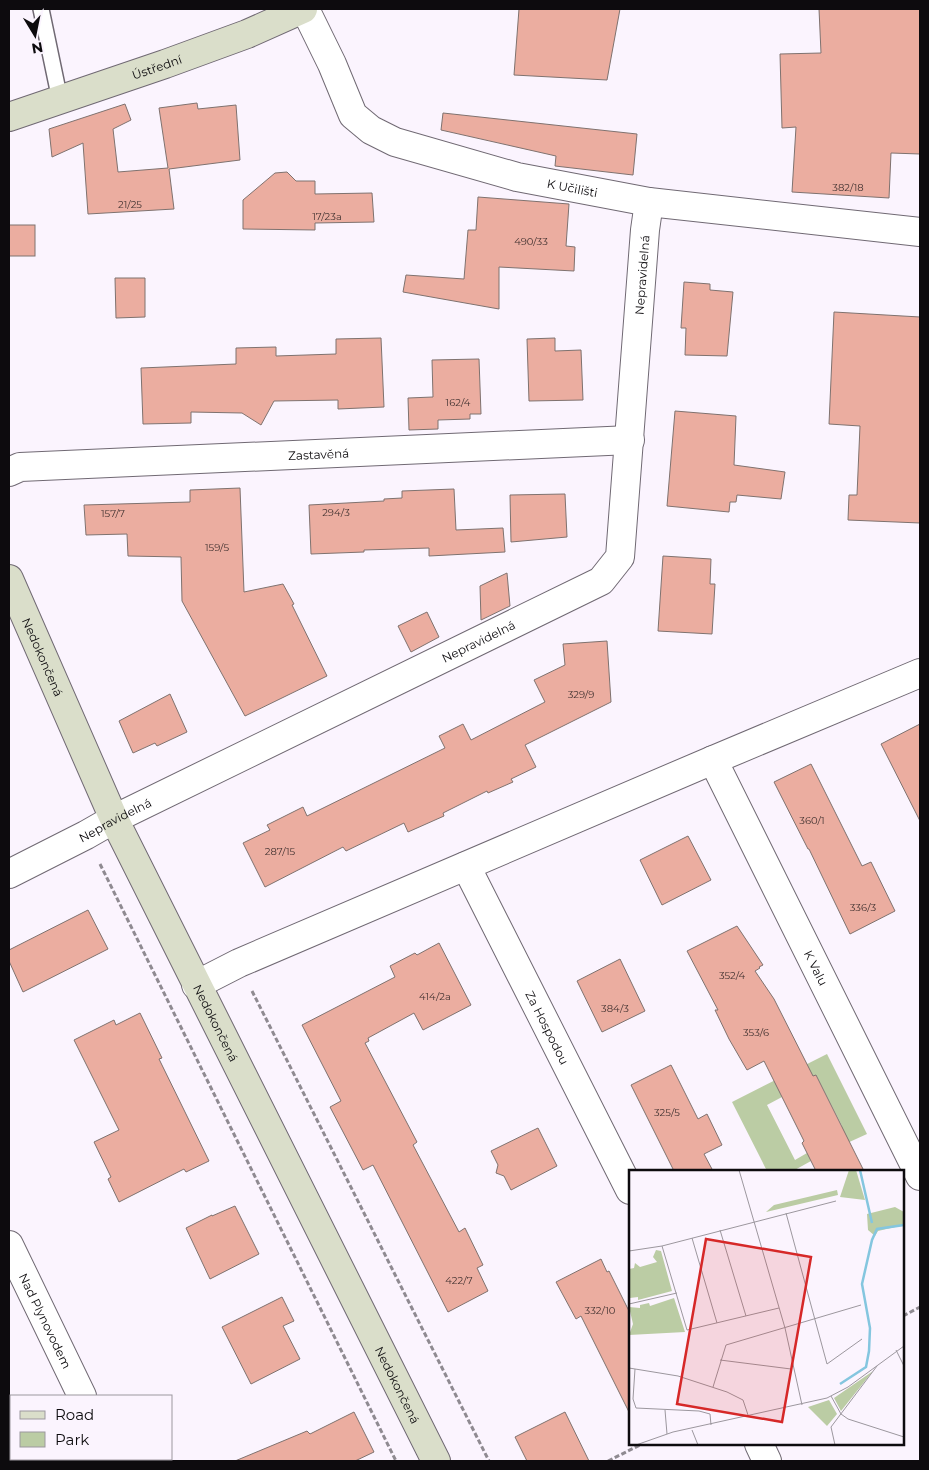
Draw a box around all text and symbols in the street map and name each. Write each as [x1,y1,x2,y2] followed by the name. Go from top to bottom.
[10,10,60,60] north arrow
[30,38,44,58] text: N
[130,51,184,82] street label: Ústřední
[546,175,599,200] street label: K Učilišti
[832,181,864,194] house number: 382/18
[118,198,142,211] house number: 21/25
[312,210,342,223] house number: 17/23a
[514,235,548,248] house number: 490/33
[631,235,652,316] street label: Nepravidelná
[446,396,471,409] house number: 162/4
[288,445,350,463] street label: Zastavěná
[322,506,350,519] house number: 294/3
[101,507,125,520] house number: 157/7
[205,541,229,554] house number: 159/5
[19,615,67,699] street label: Nedokončená
[439,617,518,665] street label: Nepravidelná
[568,688,594,701] house number: 329/9
[76,794,154,845] street label: Nepravidelná
[799,814,825,827] house number: 360/1
[265,845,296,858] house number: 287/15
[850,901,877,914] house number: 336/3
[801,947,831,988] street label: K Valu
[719,969,745,982] house number: 352/4
[191,982,242,1064] street label: Nedokončená
[523,988,573,1067] street label: Za Hospodou
[419,990,451,1003] house number: 414/2a
[601,1002,629,1015] house number: 384/3
[743,1026,769,1039] house number: 353/6
[654,1106,680,1119] house number: 325/5
[629,1170,904,1445] inset map
[16,1271,75,1371] street label: Nad Plynovodem
[445,1274,473,1287] house number: 422/7
[585,1304,616,1317] house number: 332/10
[372,1344,423,1426] street label: Nedokončená
[10,1395,172,1460] legend
[55,1405,94,1424] text: Road
[55,1430,89,1449] text: Park

